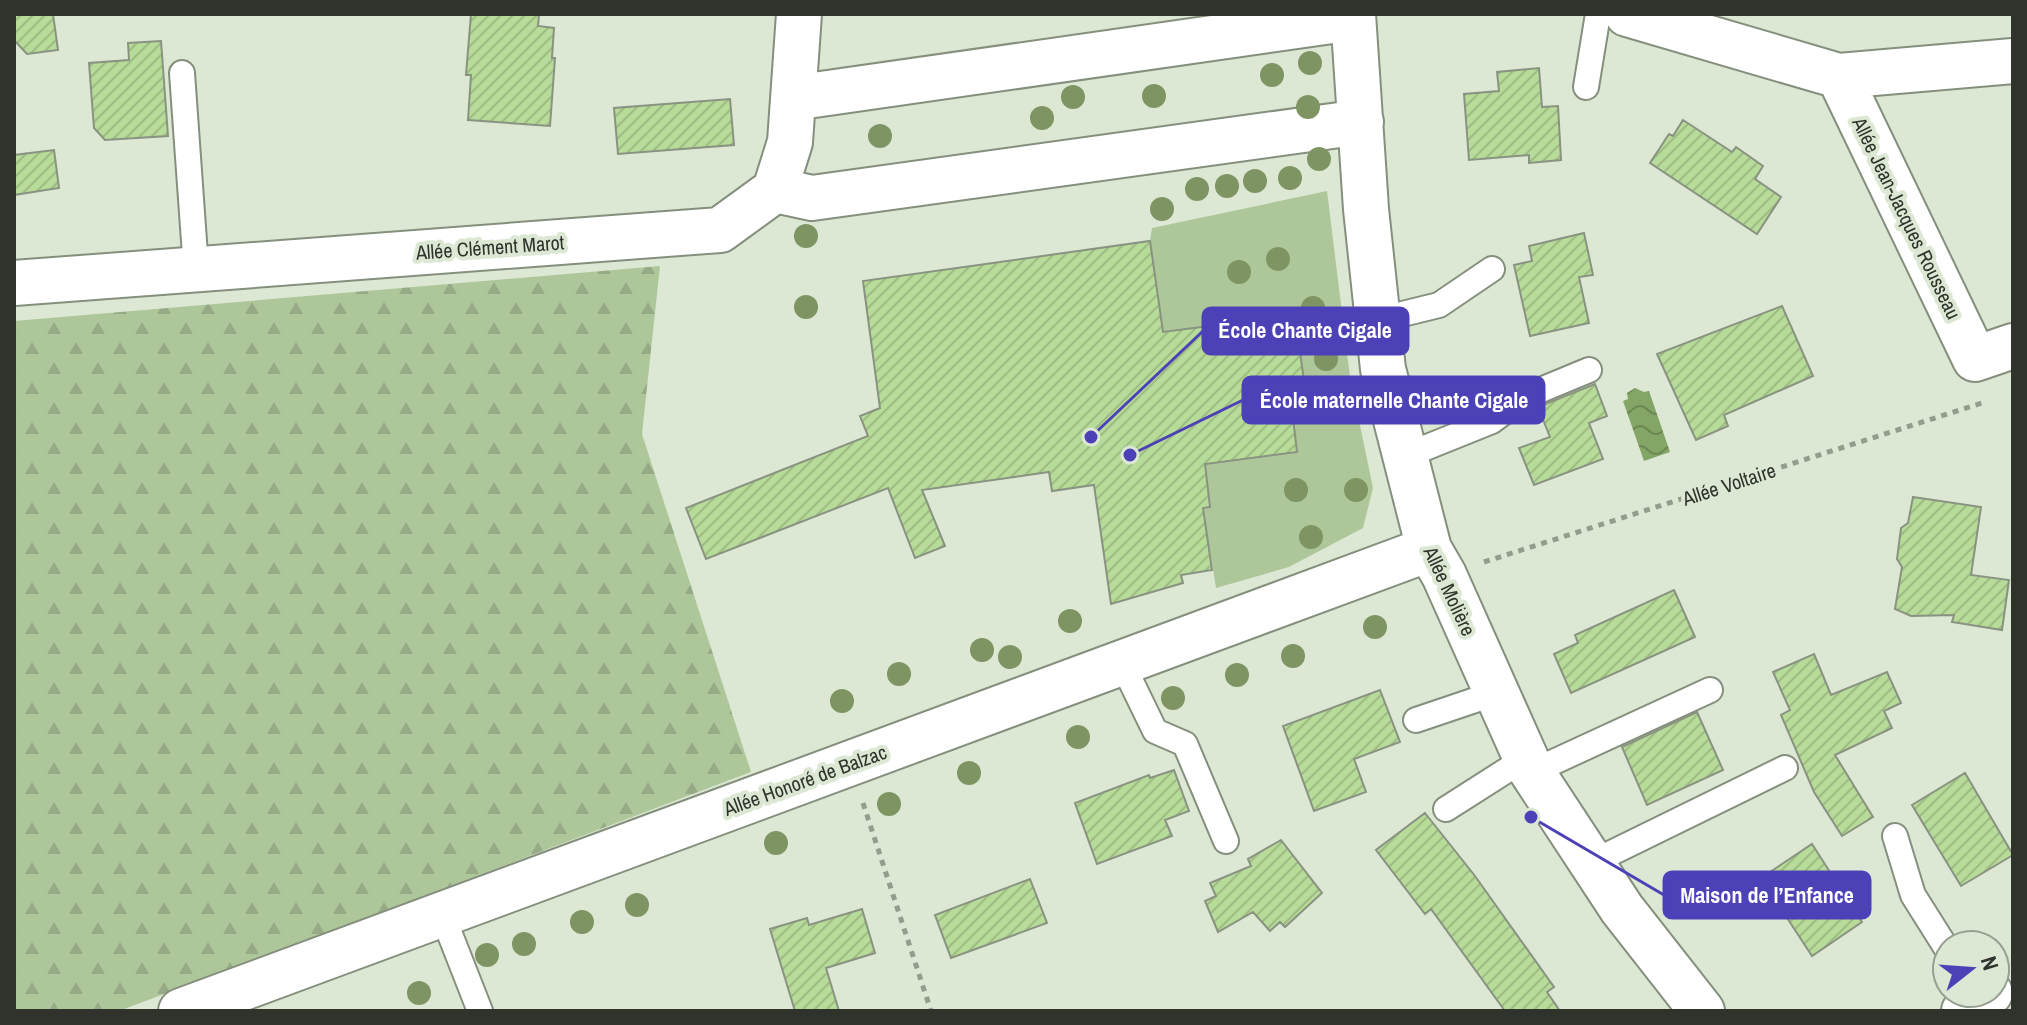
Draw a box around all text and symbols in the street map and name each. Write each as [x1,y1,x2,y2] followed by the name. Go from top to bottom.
[1846,112,1968,323] street label: Allée Jean-Jacques Rousseau
[414,228,565,266] street label: Allée Clément Marot
[1203,308,1408,354] callout: École Chante Cigale
[1218,315,1392,345] text: École Chante Cigale
[1243,377,1544,423] callout: École maternelle Chante Cigale
[1260,385,1528,415] text: École maternelle Chante Cigale
[1678,456,1779,512] street label: Allée Voltaire
[1417,541,1482,640] street label: Allée Molière
[719,738,890,822] street label: Allée Honoré de Balzac
[1664,872,1870,918] callout: Maison de l’Enfance
[1680,880,1854,910] text: Maison de l’Enfance
[1931,929,2011,1009] north arrow
[1974,953,2006,974] text: N

